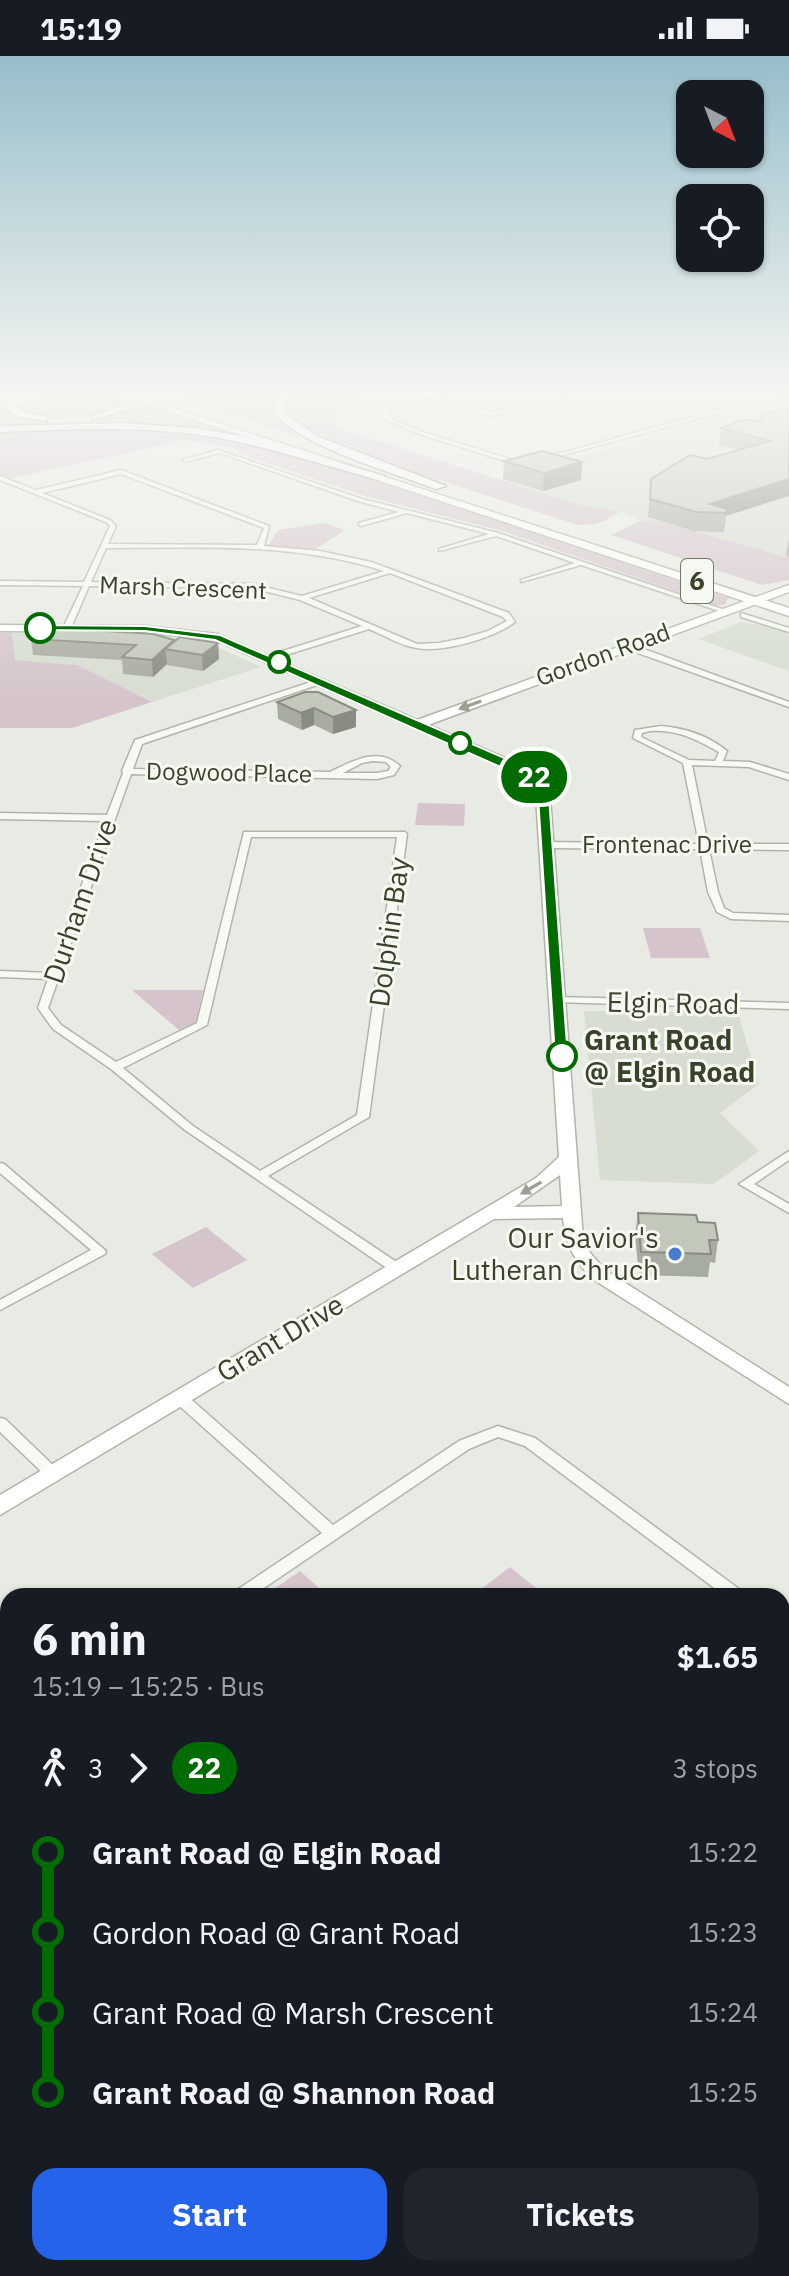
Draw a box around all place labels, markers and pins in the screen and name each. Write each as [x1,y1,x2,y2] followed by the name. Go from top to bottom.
[25,613,55,643] unlabelled marker
[268,651,290,673] unlabelled marker
[449,732,471,754] unlabelled marker
[584,1021,755,1090] place label: Grant Road @ Elgin Road
[547,1041,577,1071] marker: Grant Road @ Elgin Road
[451,1219,659,1288] place label: Our Savior's Lutheran Chruch
[666,1245,684,1263] marker: Our Savior's Lutheran Chruch

